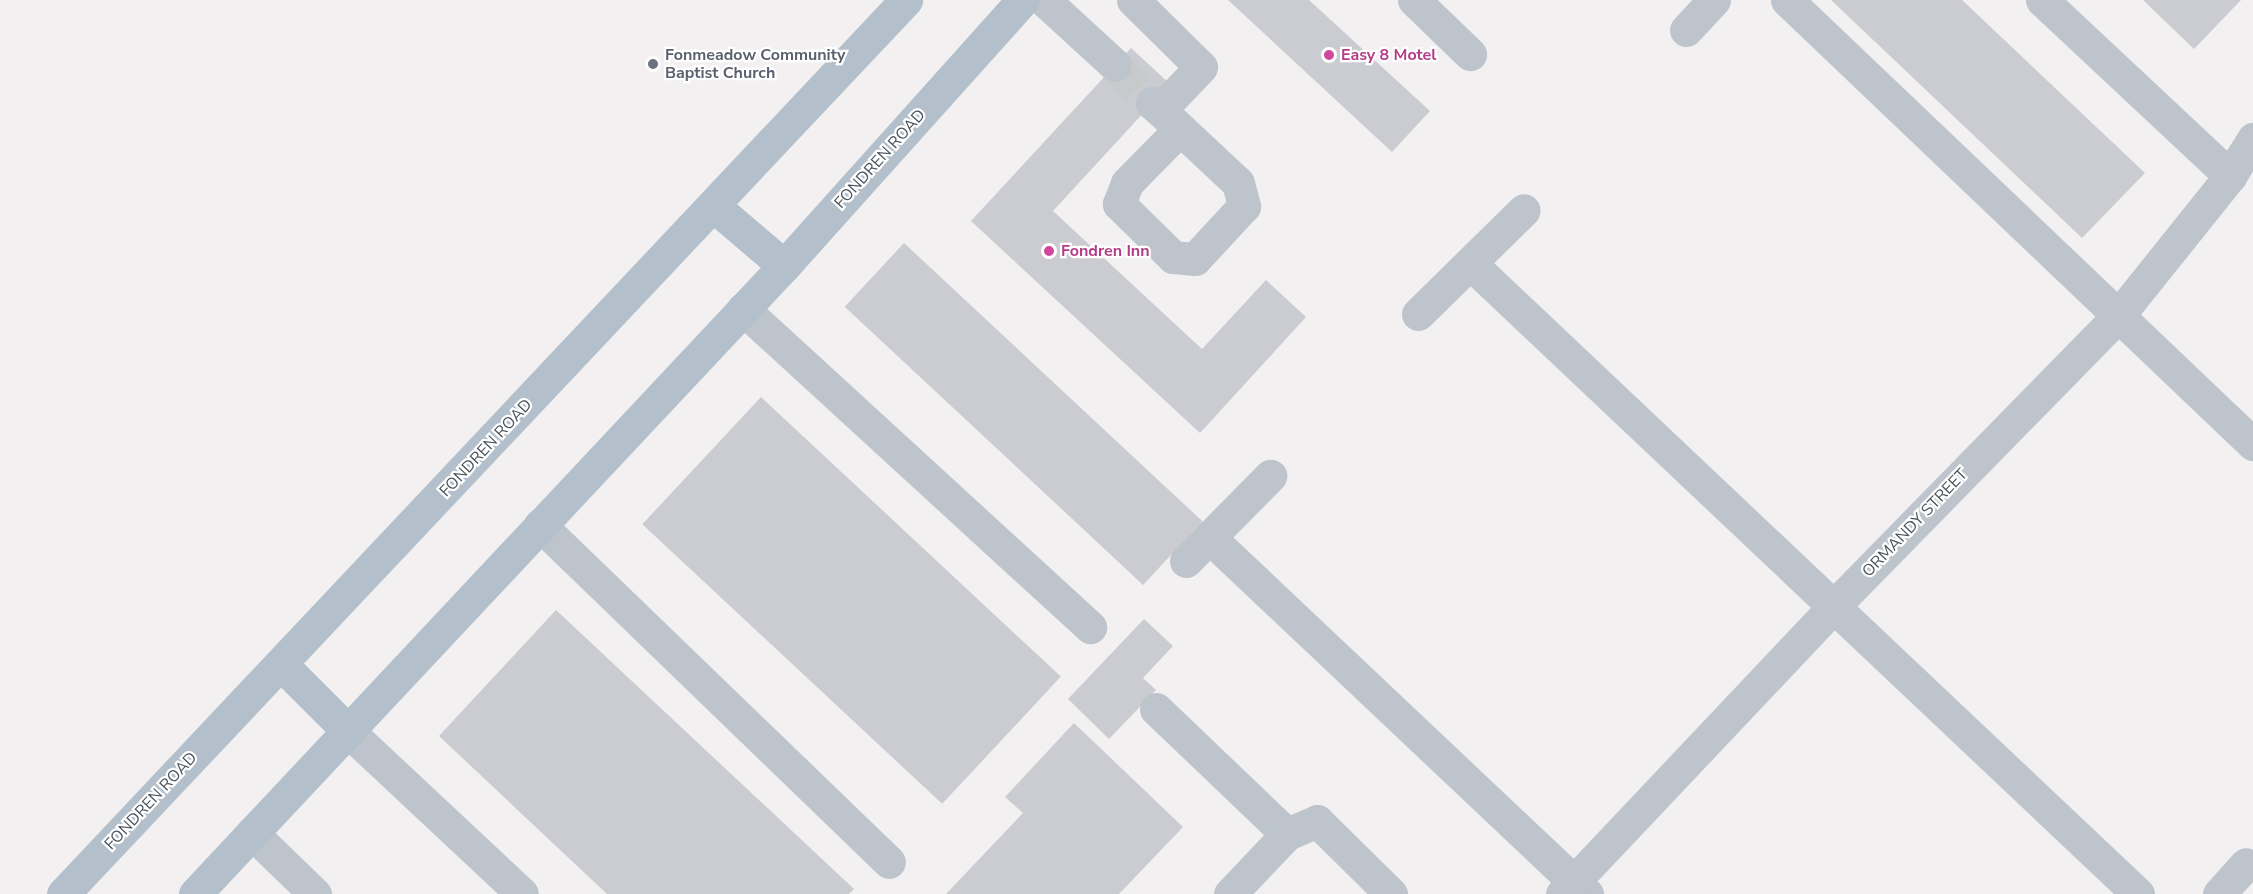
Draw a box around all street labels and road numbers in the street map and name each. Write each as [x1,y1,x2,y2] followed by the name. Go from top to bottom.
[830,105,930,213] street label: FONDREN ROAD
[436,395,536,501] street label: FONDREN ROAD
[1858,465,1972,581] street label: ORMANDY STREET
[101,748,201,854] street label: FONDREN ROAD

